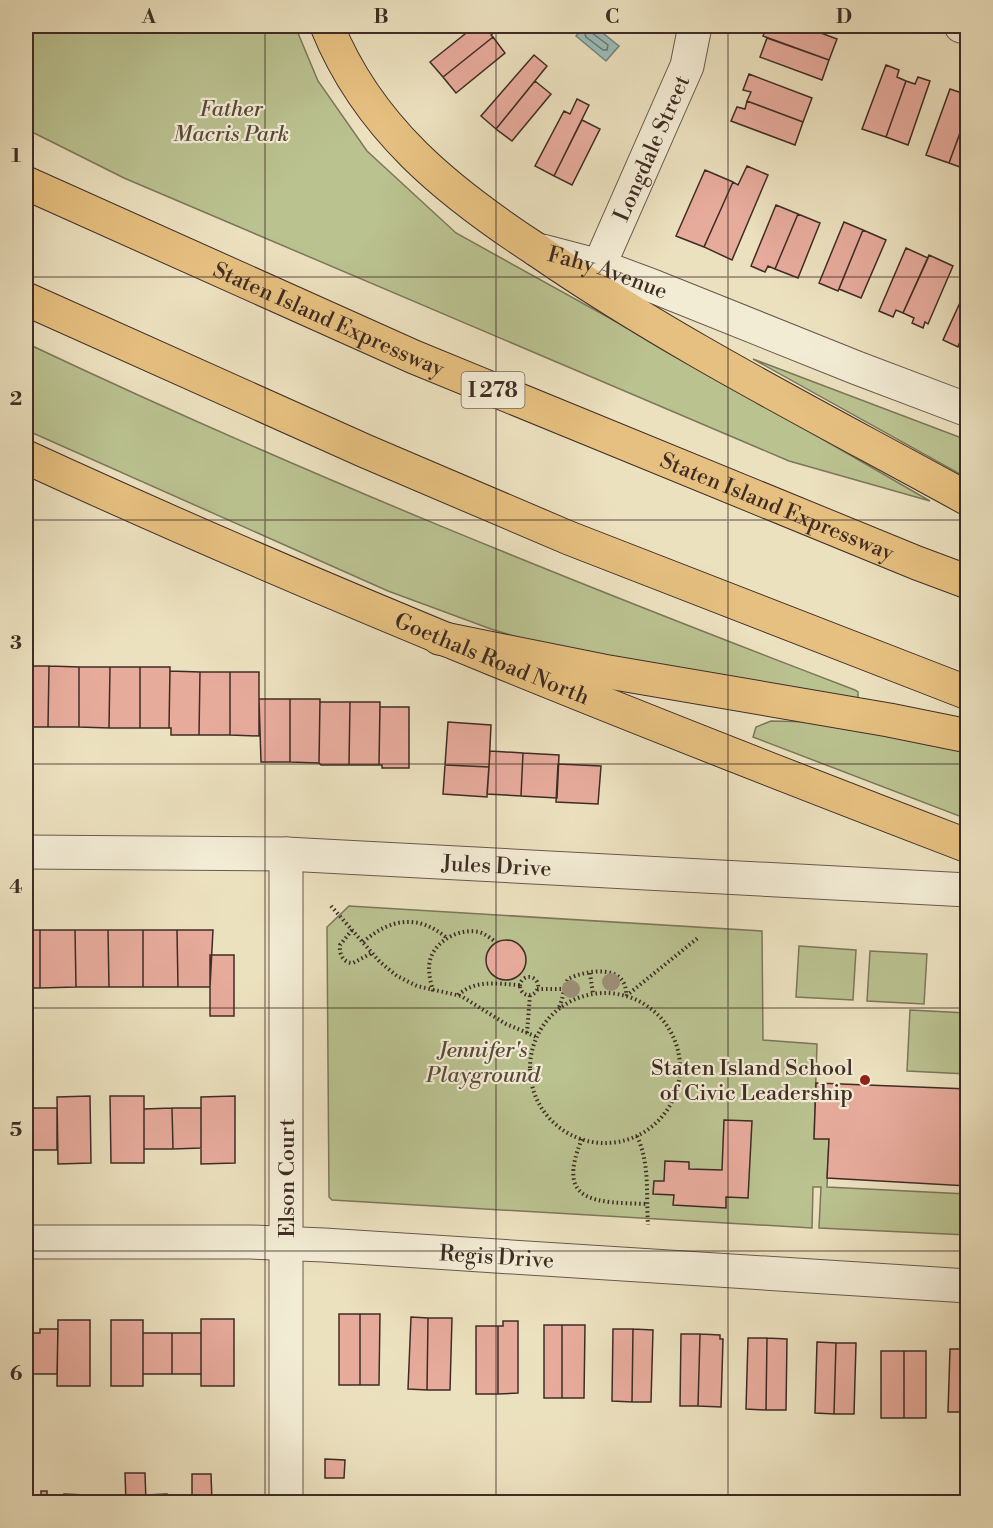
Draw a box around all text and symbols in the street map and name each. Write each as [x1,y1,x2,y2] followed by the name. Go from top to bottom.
[141,5,157,30] text: A
[373,5,389,30] text: B
[605,5,619,30] text: C
[836,5,852,30] text: D
[608,71,696,226] street label: Longdale Street
[173,96,289,148] park label: Father Macris Park
[11,144,21,169] text: 1
[544,241,671,306] street label: Fahy Avenue
[209,257,448,383] street label: Staten Island Expressway
[462,372,524,408] road number: I 278
[10,387,22,412] text: 2
[656,447,898,567] street label: Staten Island Expressway
[390,608,593,711] street label: Goethals Road North
[10,631,22,656] text: 3
[440,850,552,883] street label: Jules Drive
[9,875,23,900] text: 4
[425,1037,542,1089] park label: Jennifer's Playground
[651,1055,853,1107] place label: Staten Island School of Civic Leadership
[858,1073,872,1087] marker: Staten Island School of Civic Leadership
[10,1118,22,1143] text: 5
[274,1118,301,1238] street label: Elson Court
[438,1240,555,1275] street label: Regis Drive
[10,1362,23,1387] text: 6

